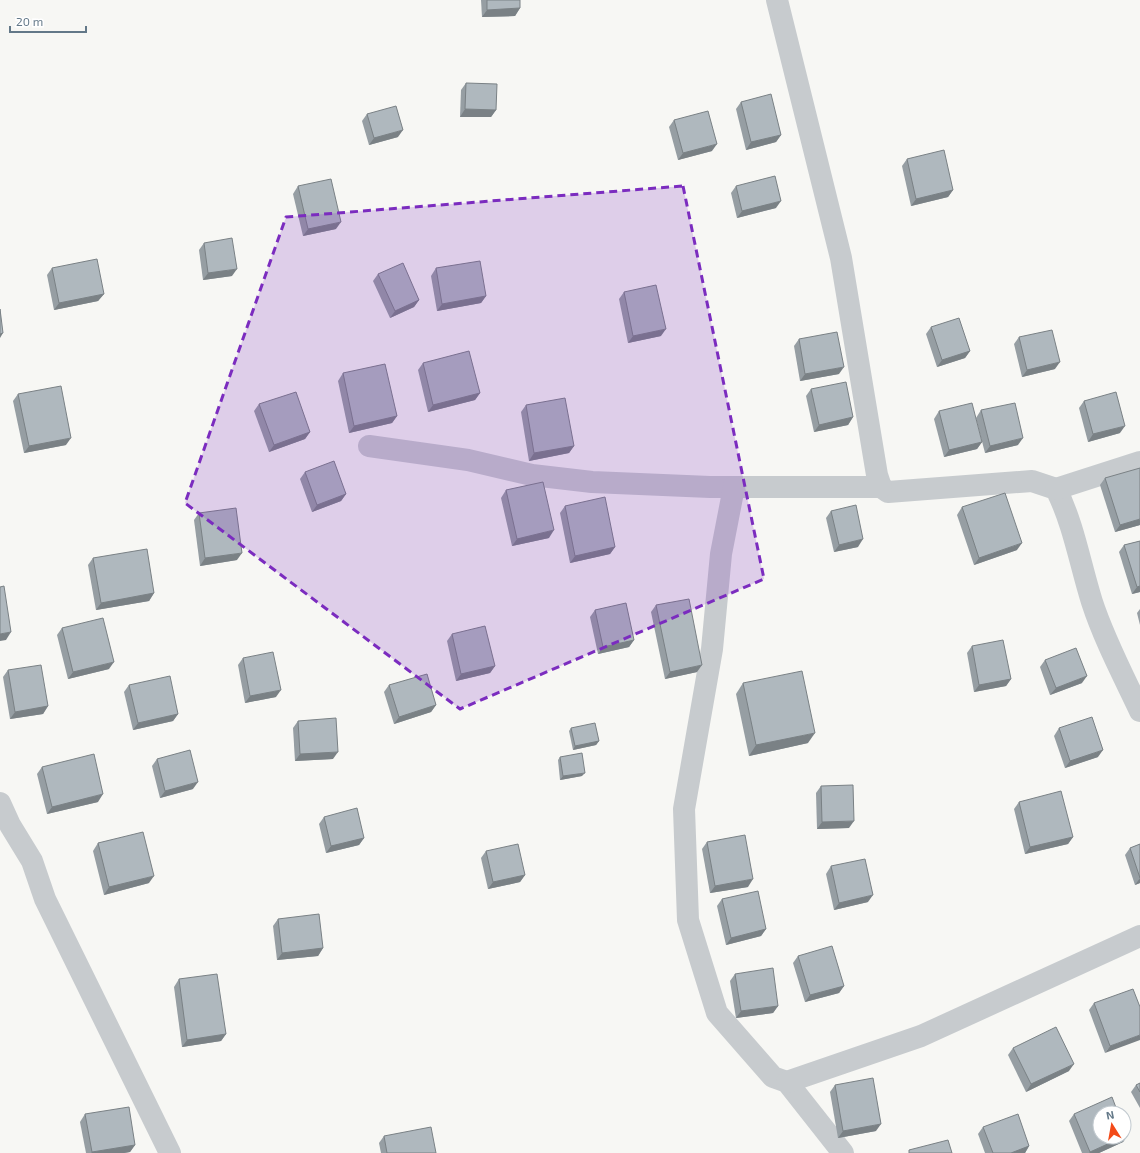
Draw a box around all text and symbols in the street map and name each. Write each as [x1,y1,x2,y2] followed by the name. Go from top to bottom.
[10,8,86,34] scale bar
[16,14,43,28] text: 20 m
[1092,1105,1132,1145] north arrow
[1105,1108,1115,1122] text: N

